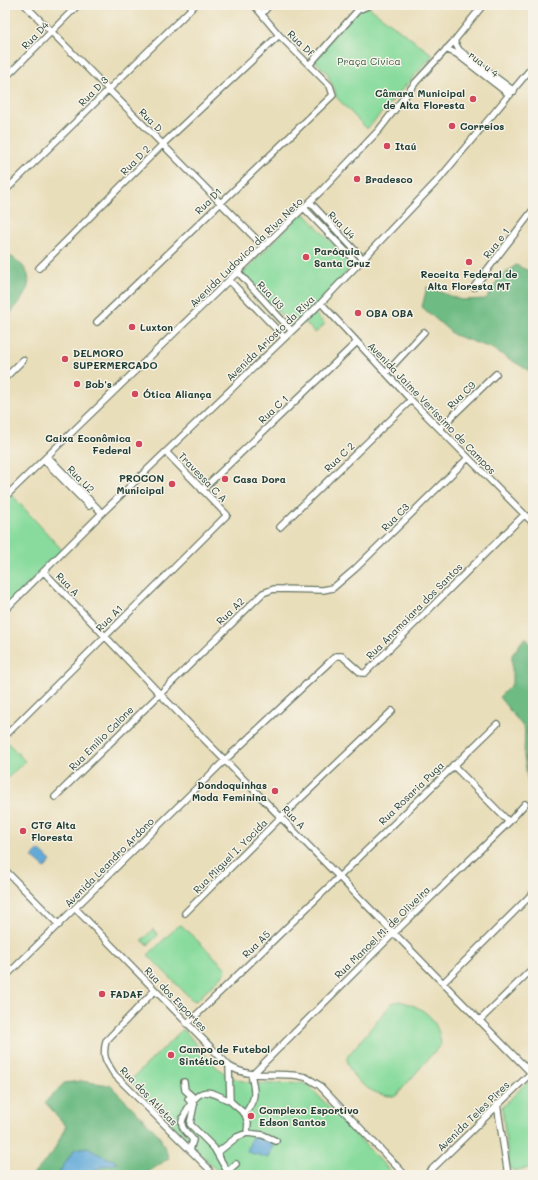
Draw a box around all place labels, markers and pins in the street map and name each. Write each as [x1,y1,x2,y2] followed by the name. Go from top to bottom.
[375,86,465,112] place label: Câmara Municipal de Alta Floresta
[468,94,478,104] marker: Câmara Municipal de Alta Floresta
[460,119,504,133] place label: Correios
[447,121,457,131] marker: Correios
[395,139,417,153] place label: Itaú
[382,141,392,151] marker: Itaú
[365,172,412,186] place label: Bradesco
[352,174,362,184] marker: Bradesco
[314,244,371,270] place label: Paróquia Santa Cruz
[301,252,311,262] marker: Paróquia Santa Cruz
[464,257,474,267] marker: Receita Federal de Alta Floresta MT
[421,267,518,293] place label: Receita Federal de Alta Floresta MT
[366,306,413,320] place label: OBA OBA
[353,308,363,318] marker: OBA OBA
[140,320,173,334] place label: Luxton
[127,322,137,332] marker: Luxton
[73,346,158,372] place label: DELMORO SUPERMERCADO
[60,354,70,364] marker: DELMORO SUPERMERCADO
[85,377,112,391] place label: Bob's
[72,379,82,389] marker: Bob's
[143,387,212,401] place label: Ótica Aliança
[130,389,140,399] marker: Ótica Aliança
[45,431,131,457] place label: Caixa Econômica Federal
[134,439,144,449] marker: Caixa Econômica Federal
[117,471,164,497] place label: PROCON Municipal
[233,472,286,486] place label: Casa Dora
[220,474,230,484] marker: Casa Dora
[167,479,177,489] marker: PROCON Municipal
[192,778,267,804] place label: Dondoquinhas Moda Feminina
[270,786,280,796] marker: Dondoquinhas Moda Feminina
[31,818,76,844] place label: CTG Alta Floresta
[18,826,28,836] marker: CTG Alta Floresta
[110,987,144,1001] place label: FADAF
[97,989,107,999] marker: FADAF
[179,1042,270,1068] place label: Campo de Futebol Sintético
[166,1050,176,1060] marker: Campo de Futebol Sintético
[259,1103,359,1129] place label: Complexo Esportivo Edson Santos
[246,1111,256,1121] marker: Complexo Esportivo Edson Santos

